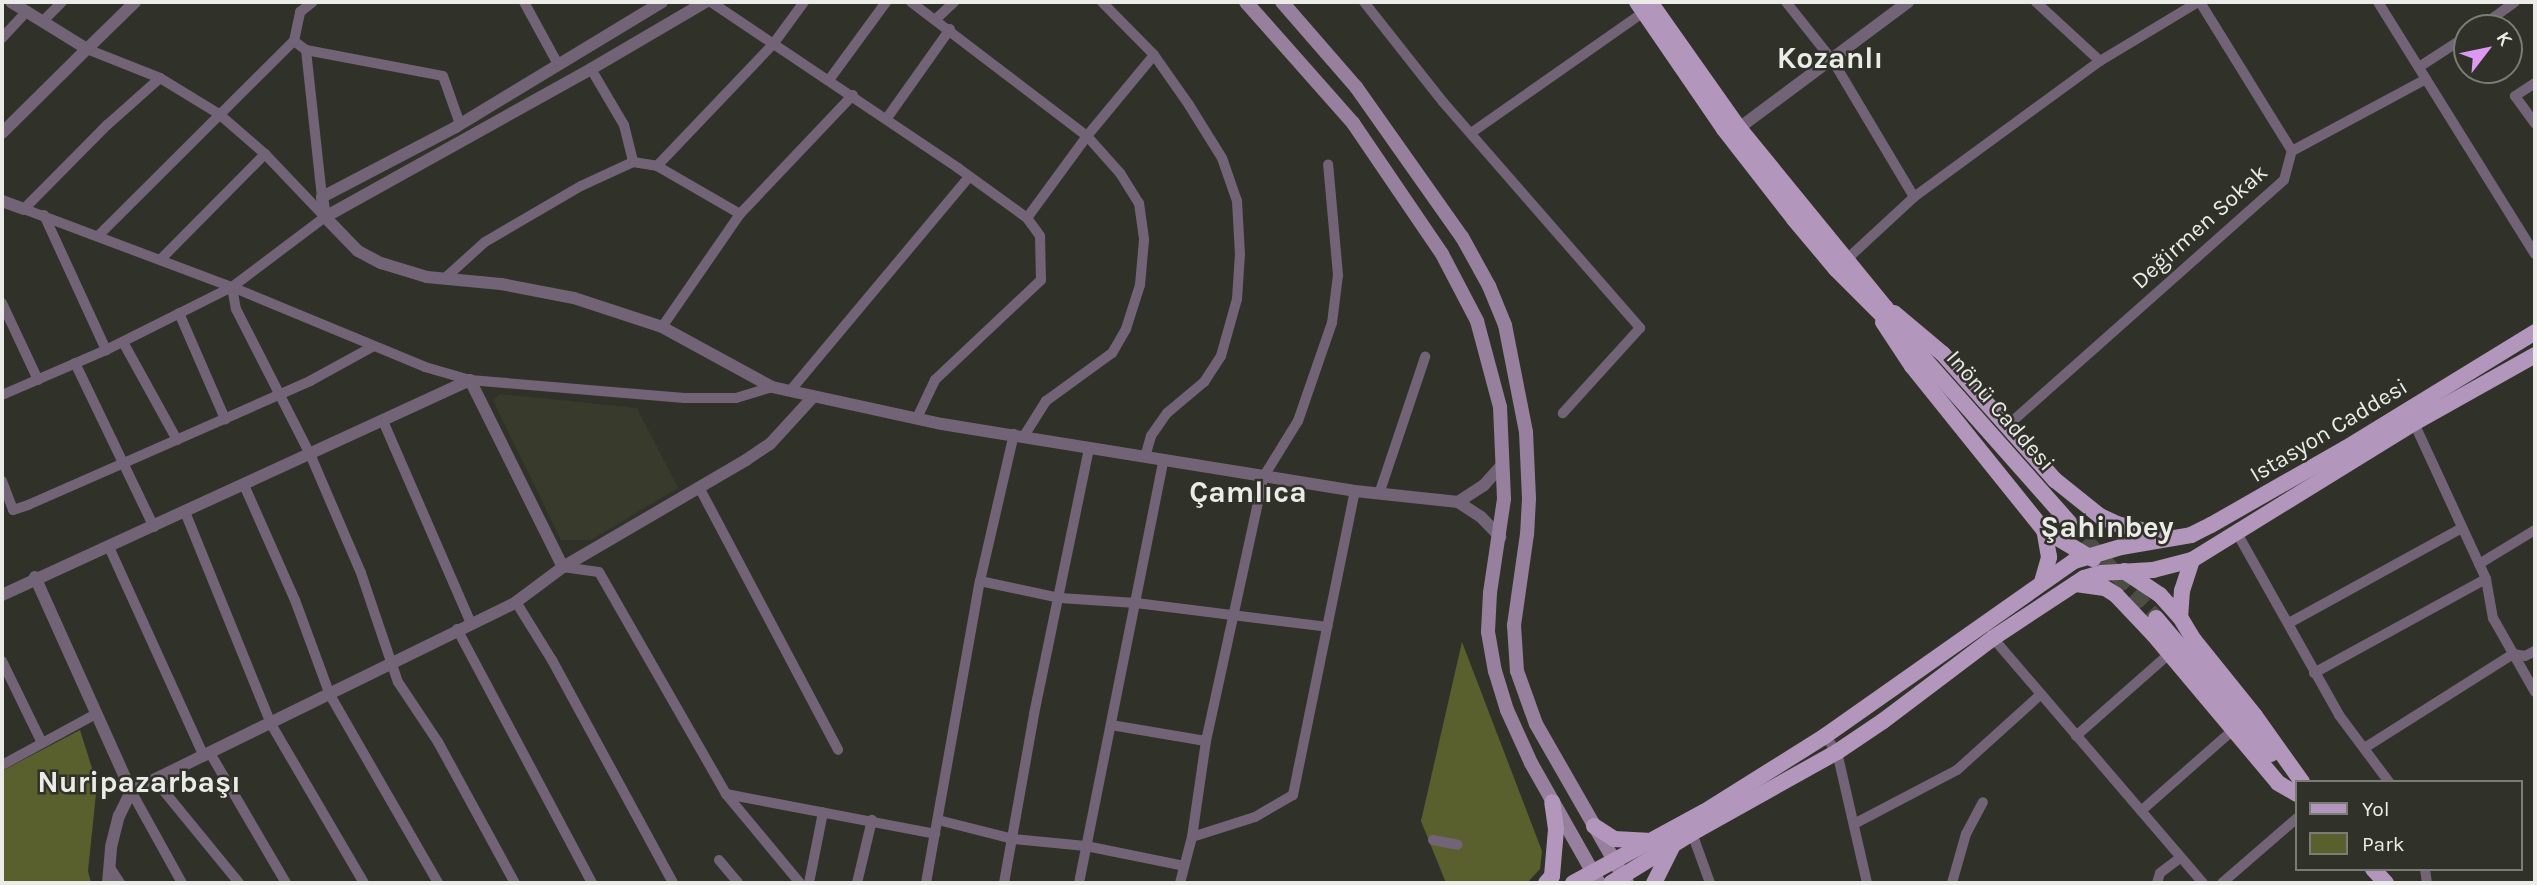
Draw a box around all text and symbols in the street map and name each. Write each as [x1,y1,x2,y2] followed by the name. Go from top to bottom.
[2453,14,2523,84] north arrow
[2491,28,2517,50] text: K
[1777,40,1883,76] district label: Kozanlı
[2127,159,2273,295] street label: Değirmen Sokak
[1940,345,2060,477] street label: Inönü Caddesi
[2245,373,2413,489] street label: Istasyon Caddesi
[1189,474,1307,510] district label: Çamlıca
[2040,509,2174,545] district label: Şahinbey
[37,764,241,800] district label: Nuripazarbaşı
[2296,780,2523,871] legend
[2362,797,2390,821] text: Yol
[2362,832,2405,856] text: Park

